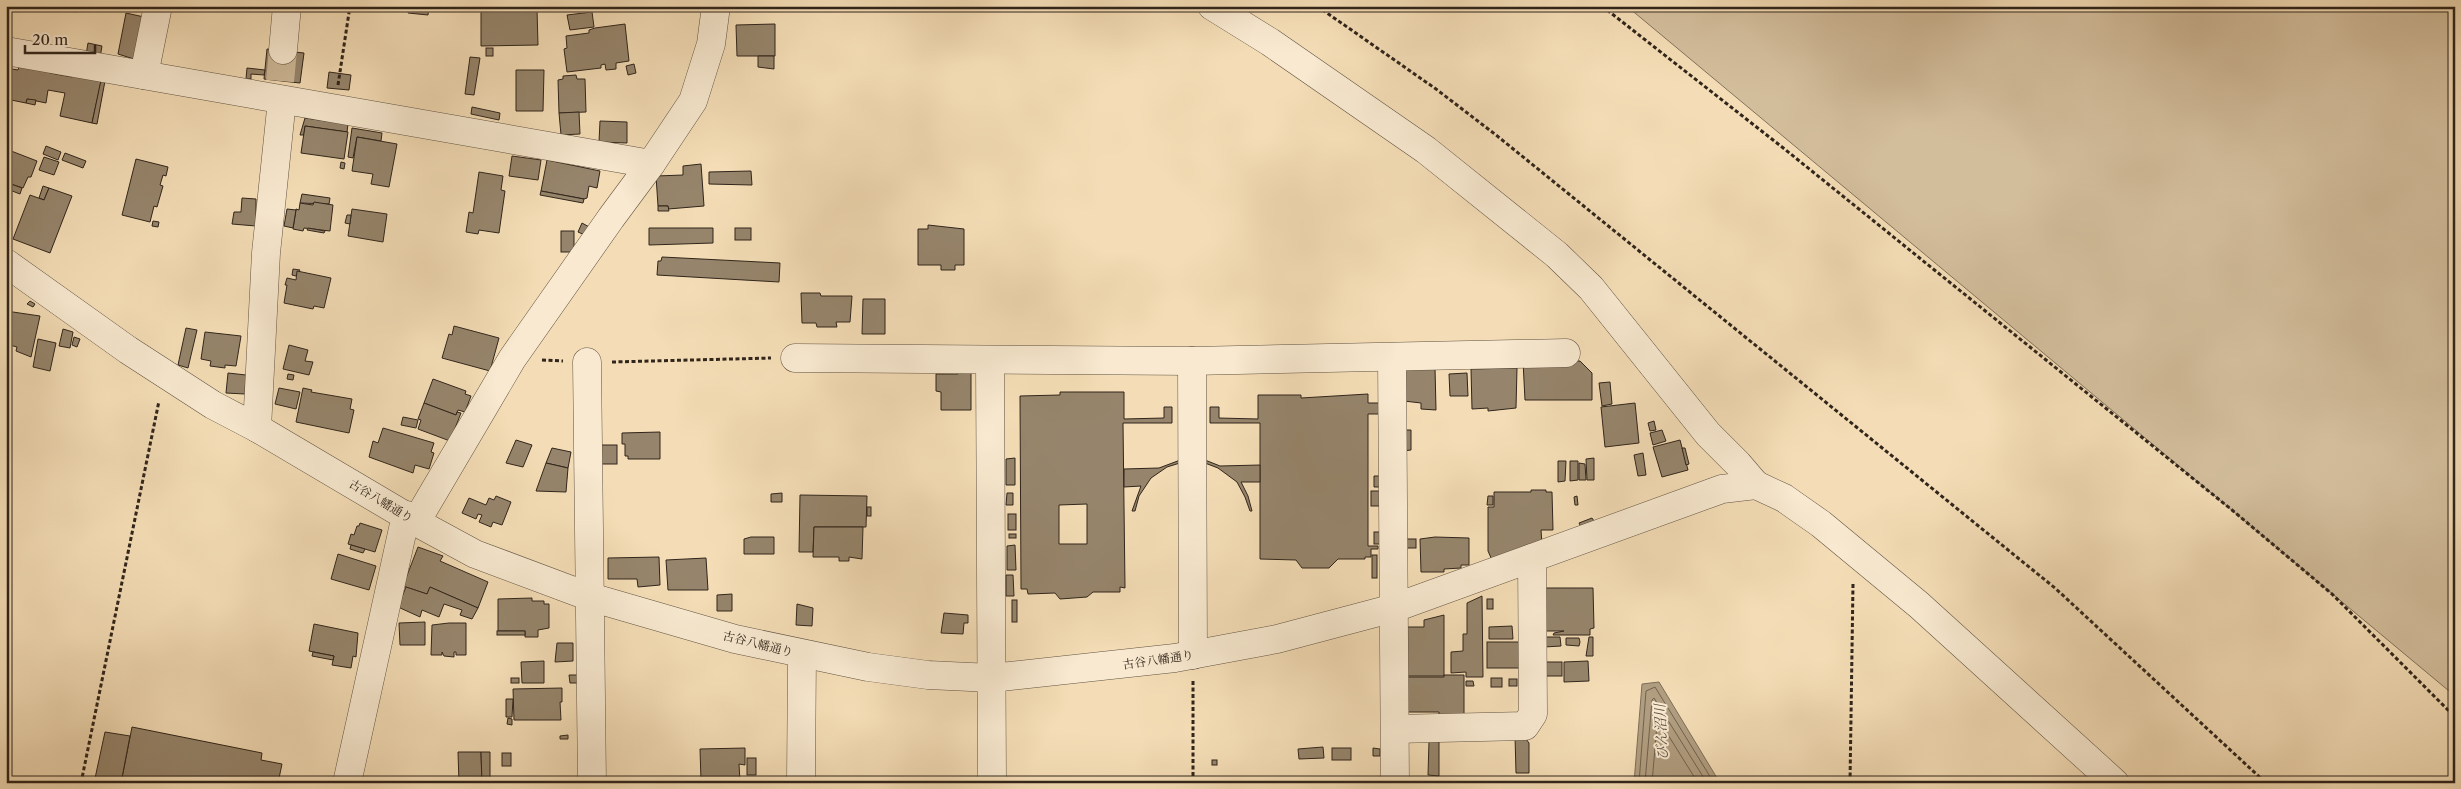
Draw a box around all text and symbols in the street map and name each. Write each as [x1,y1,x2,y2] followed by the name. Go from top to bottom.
[25,22,95,54] scale bar
[32,30,68,49] text: 20 m
[347,476,416,526] street label: 古谷八幡通り
[721,628,795,660] street label: 古谷八幡通り
[1121,647,1195,672] street label: 古谷八幡通り
[1650,702,1671,760] water label: びん沼川

